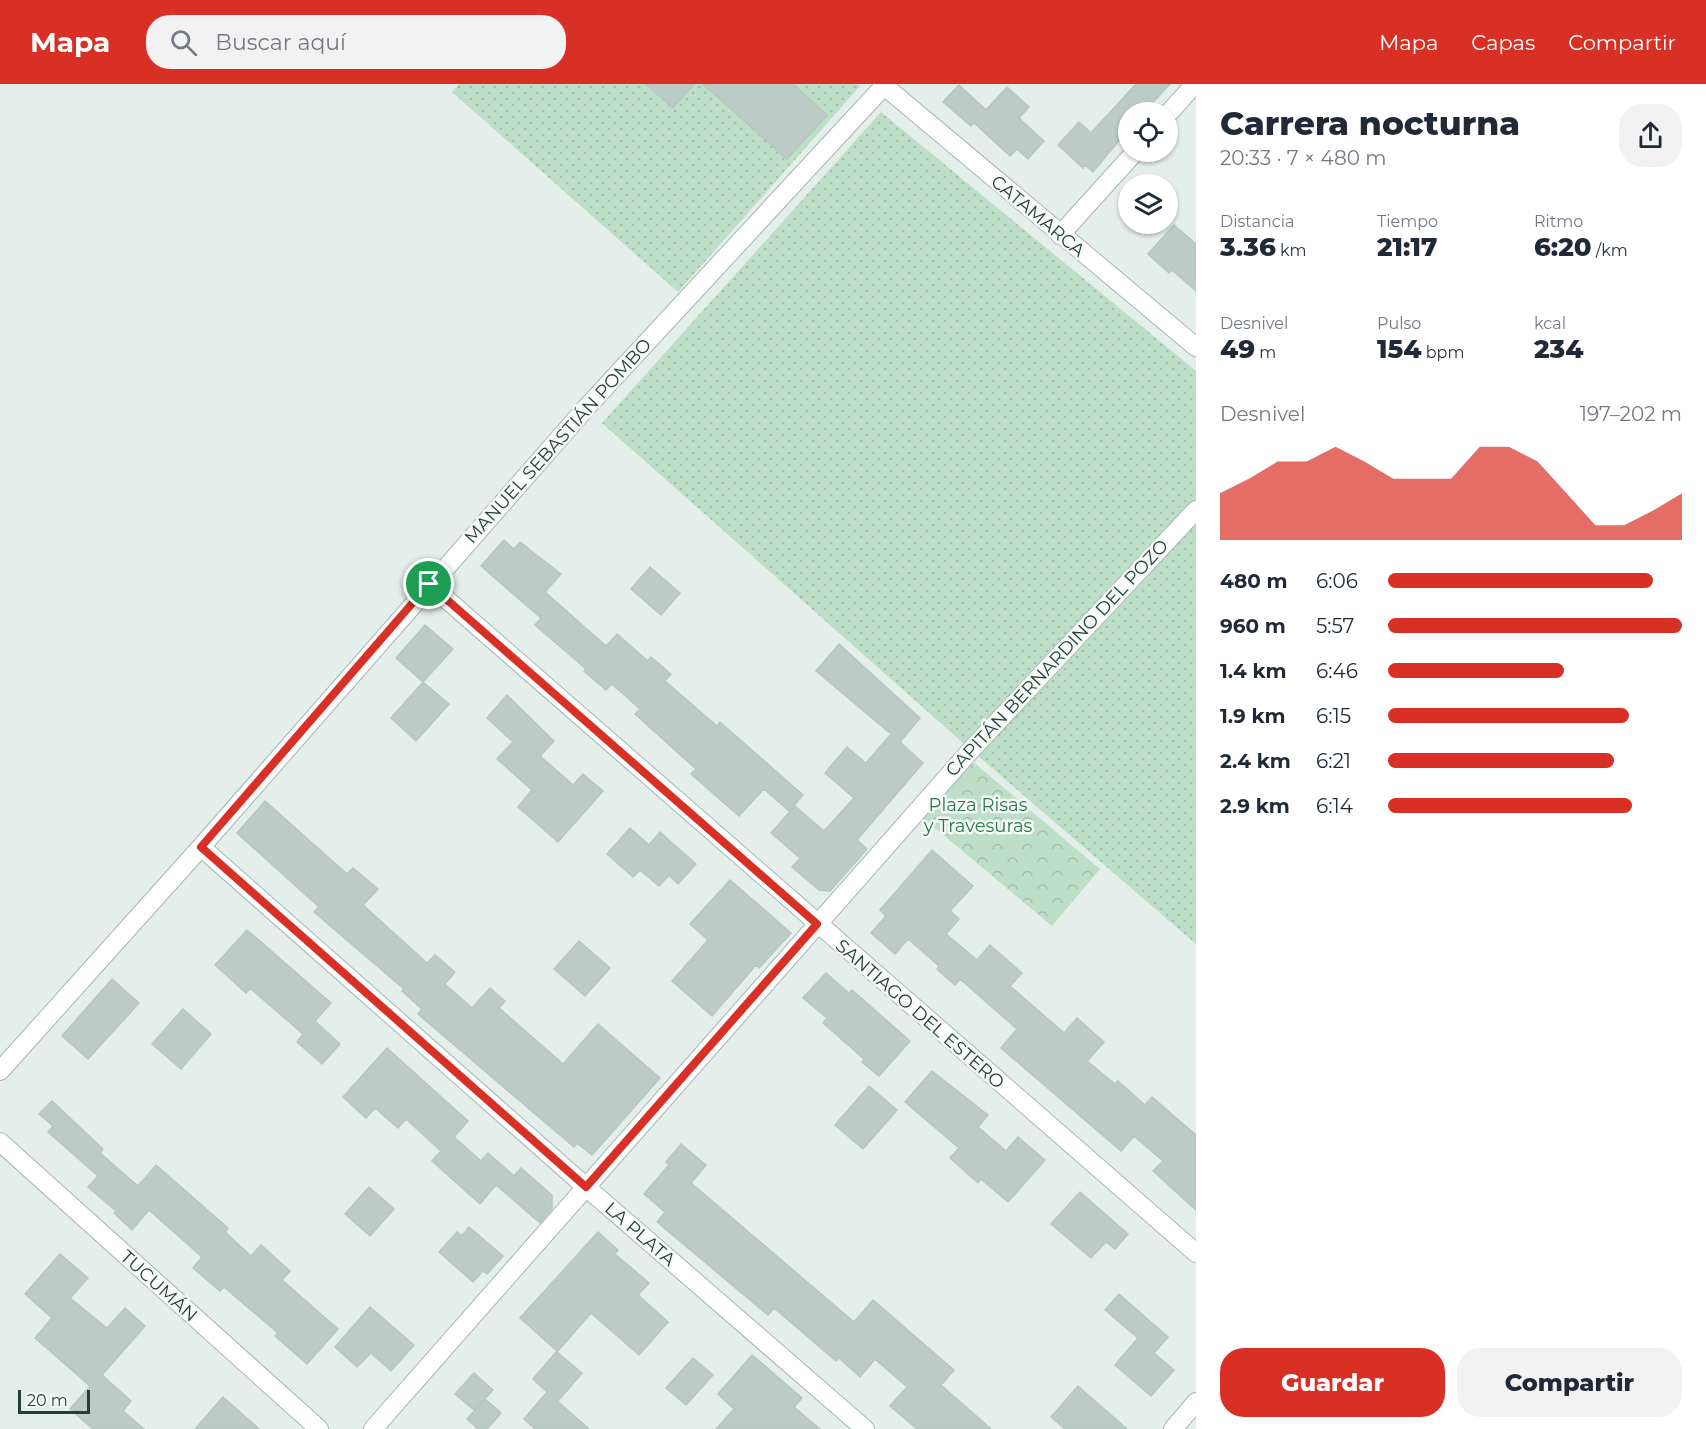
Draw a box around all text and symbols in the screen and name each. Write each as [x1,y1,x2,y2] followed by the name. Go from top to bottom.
[146,15,566,69] search box
[30,25,110,59] text: Mapa
[167,26,200,59] icon: search
[215,29,346,56] text: Buscar aquí
[1379,30,1438,55] text: Mapa
[1471,30,1535,55] text: Capas
[1568,30,1676,55] text: Compartir
[1118,102,1178,234] map controls
[1118,102,1178,162] button: locate
[1220,103,1520,143] text: Carrera nocturna
[1619,104,1682,167] button: share
[1220,146,1386,170] text: 20:33 · 7 × 480 m
[987,170,1089,262] street label: CATAMARCA
[1118,174,1178,234] button: layers
[1220,212,1294,231] text: Distancia
[1377,212,1438,231] text: Tiempo
[1534,212,1583,231] text: Ritmo
[1220,231,1276,263] text: 3.36
[1377,231,1437,263] text: 21:17
[1534,231,1592,263] text: 6:20
[1276,241,1306,260] text: km
[1592,241,1628,260] text: /km
[1220,314,1288,333] text: Desnivel
[1377,314,1421,333] text: Pulso
[1534,314,1566,333] text: kcal
[1220,333,1255,365] text: 49
[1377,333,1422,365] text: 154
[1534,333,1583,365] text: 234
[460,334,656,548] street label: MANUEL SEBASTIÁN POMBO
[1255,343,1276,362] text: m
[1422,343,1464,362] text: bpm
[1220,402,1305,426] text: Desnivel
[1580,402,1682,426] text: 197–202 m
[941,535,1173,781] street label: CAPITÁN BERNARDINO DEL POZO
[403,558,454,609] pin
[412,567,445,600] icon: arrive
[1220,569,1287,593] text: 480 m
[1316,569,1358,593] text: 6:06
[1220,614,1286,638] text: 960 m
[1316,614,1354,638] text: 5:57
[1220,659,1287,683] text: 1.4 km
[1316,659,1358,683] text: 6:46
[1220,704,1286,728] text: 1.9 km
[1316,704,1351,728] text: 6:15
[1220,749,1291,773] text: 2.4 km
[1316,749,1351,773] text: 6:21
[923,794,1033,837] park label: Plaza Risas y Travesuras
[1220,794,1290,818] text: 2.9 km
[1316,794,1353,818] text: 6:14
[831,935,1009,1093] street label: SANTIAGO DEL ESTERO
[600,1197,680,1271] street label: LA PLATA
[116,1246,202,1326] street label: TUCUMÁN
[1220,1348,1445,1417] button: Guardar
[1457,1348,1682,1417] button: Compartir
[18,1387,90,1414] scale bar
[27,1391,68,1410] text: 20 m

